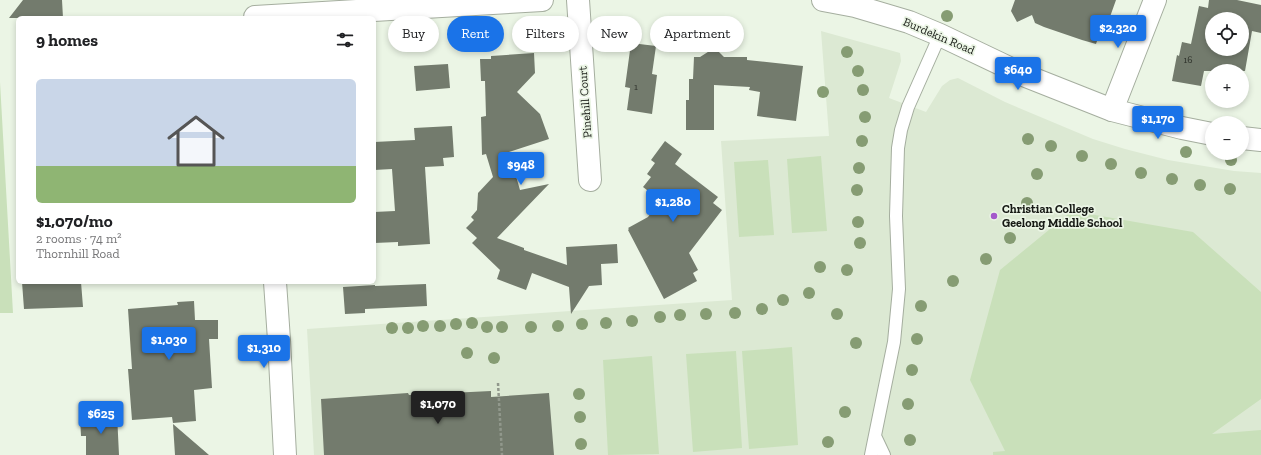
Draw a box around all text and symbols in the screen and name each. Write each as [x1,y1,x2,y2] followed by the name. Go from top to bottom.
[1205,12,1249,160] map controls
[1205,12,1249,56] button: locate
[901,15,977,58] street label: Burdekin Road
[1085,15,1151,49] pin: $2,320
[388,16,439,52] chip: Buy
[447,16,504,52] chip: Rent
[512,16,579,52] chip: Filters
[587,16,642,52] chip: New
[650,16,744,52] chip: Apartment
[1099,20,1137,35] text: $2,320
[334,29,356,51] icon: filters
[36,30,98,50] text: 9 homes
[1183,54,1193,66] house number: 16
[994,57,1042,91] pin: $640
[1004,62,1032,77] text: $640
[1205,64,1249,108] button: +
[575,65,594,138] street label: Pinehill Court
[634,81,638,93] house number: 1
[160,105,232,177] icon: home
[1125,106,1191,140] pin: $1,170
[1141,111,1175,126] text: $1,170
[1205,116,1249,160] button: −
[497,152,545,186] pin: $948
[507,157,535,172] text: $948
[640,189,706,223] pin: $1,280
[655,194,691,209] text: $1,280
[1002,202,1123,230] place label: Christian College Geelong Middle School
[36,211,113,231] text: $1,070/mo
[989,211,999,221] marker: Christian College Geelong Middle School
[36,231,122,246] text: 2 rooms · 74 m²
[36,246,120,261] text: Thornhill Road
[136,327,202,361] pin: $1,030
[151,332,187,347] text: $1,030
[231,335,297,369] pin: $1,310
[247,340,281,355] text: $1,310
[405,391,471,425] pin: $1,070
[420,396,456,411] text: $1,070
[77,401,125,435] pin: $625
[87,406,115,421] text: $625

